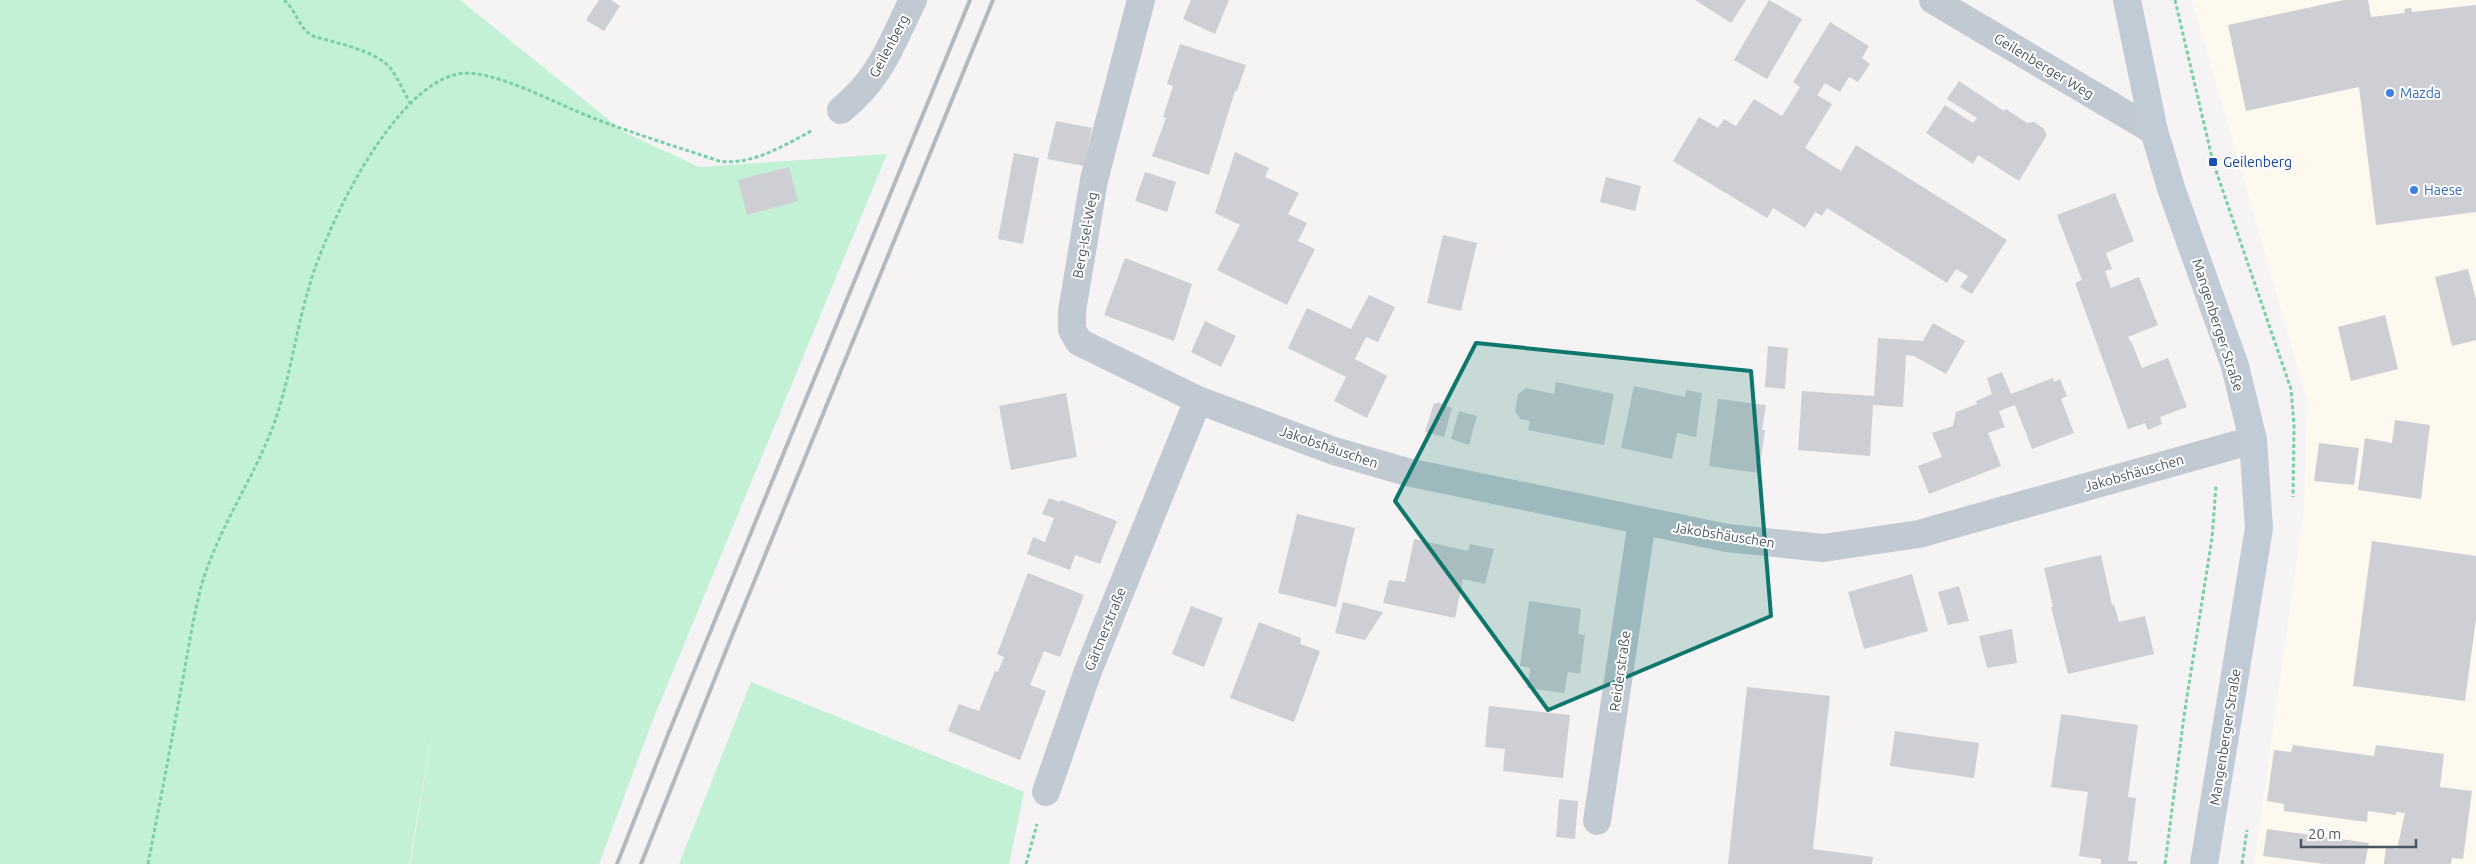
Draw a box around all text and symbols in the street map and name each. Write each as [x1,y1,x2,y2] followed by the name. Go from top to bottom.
[866,12,912,80] street label: Geilenberg
[1991,30,2097,102] street label: Geilenberger Weg
[2400,85,2441,101] place label: Mazda
[2384,87,2396,99] marker: Mazda
[2223,154,2292,170] place label: Geilenberg
[2207,156,2219,168] marker: Geilenberg
[2424,182,2463,198] place label: Haese
[2408,184,2420,196] marker: Haese
[1070,190,1100,280] street label: Berg-Isel-Weg
[2189,257,2247,393] street label: Mangenberger Straße
[1278,423,1380,471] street label: Jakobshäuschen
[2082,451,2186,495] street label: Jakobshäuschen
[1672,519,1776,551] street label: Jakobshäuschen
[1081,585,1129,673] street label: Gärtnerstraße
[1606,630,1634,712] street label: Reiderstraße
[2206,668,2244,806] street label: Mangenberger Straße
[2301,816,2416,848] scale bar
[2308,825,2341,842] text: 20 m

